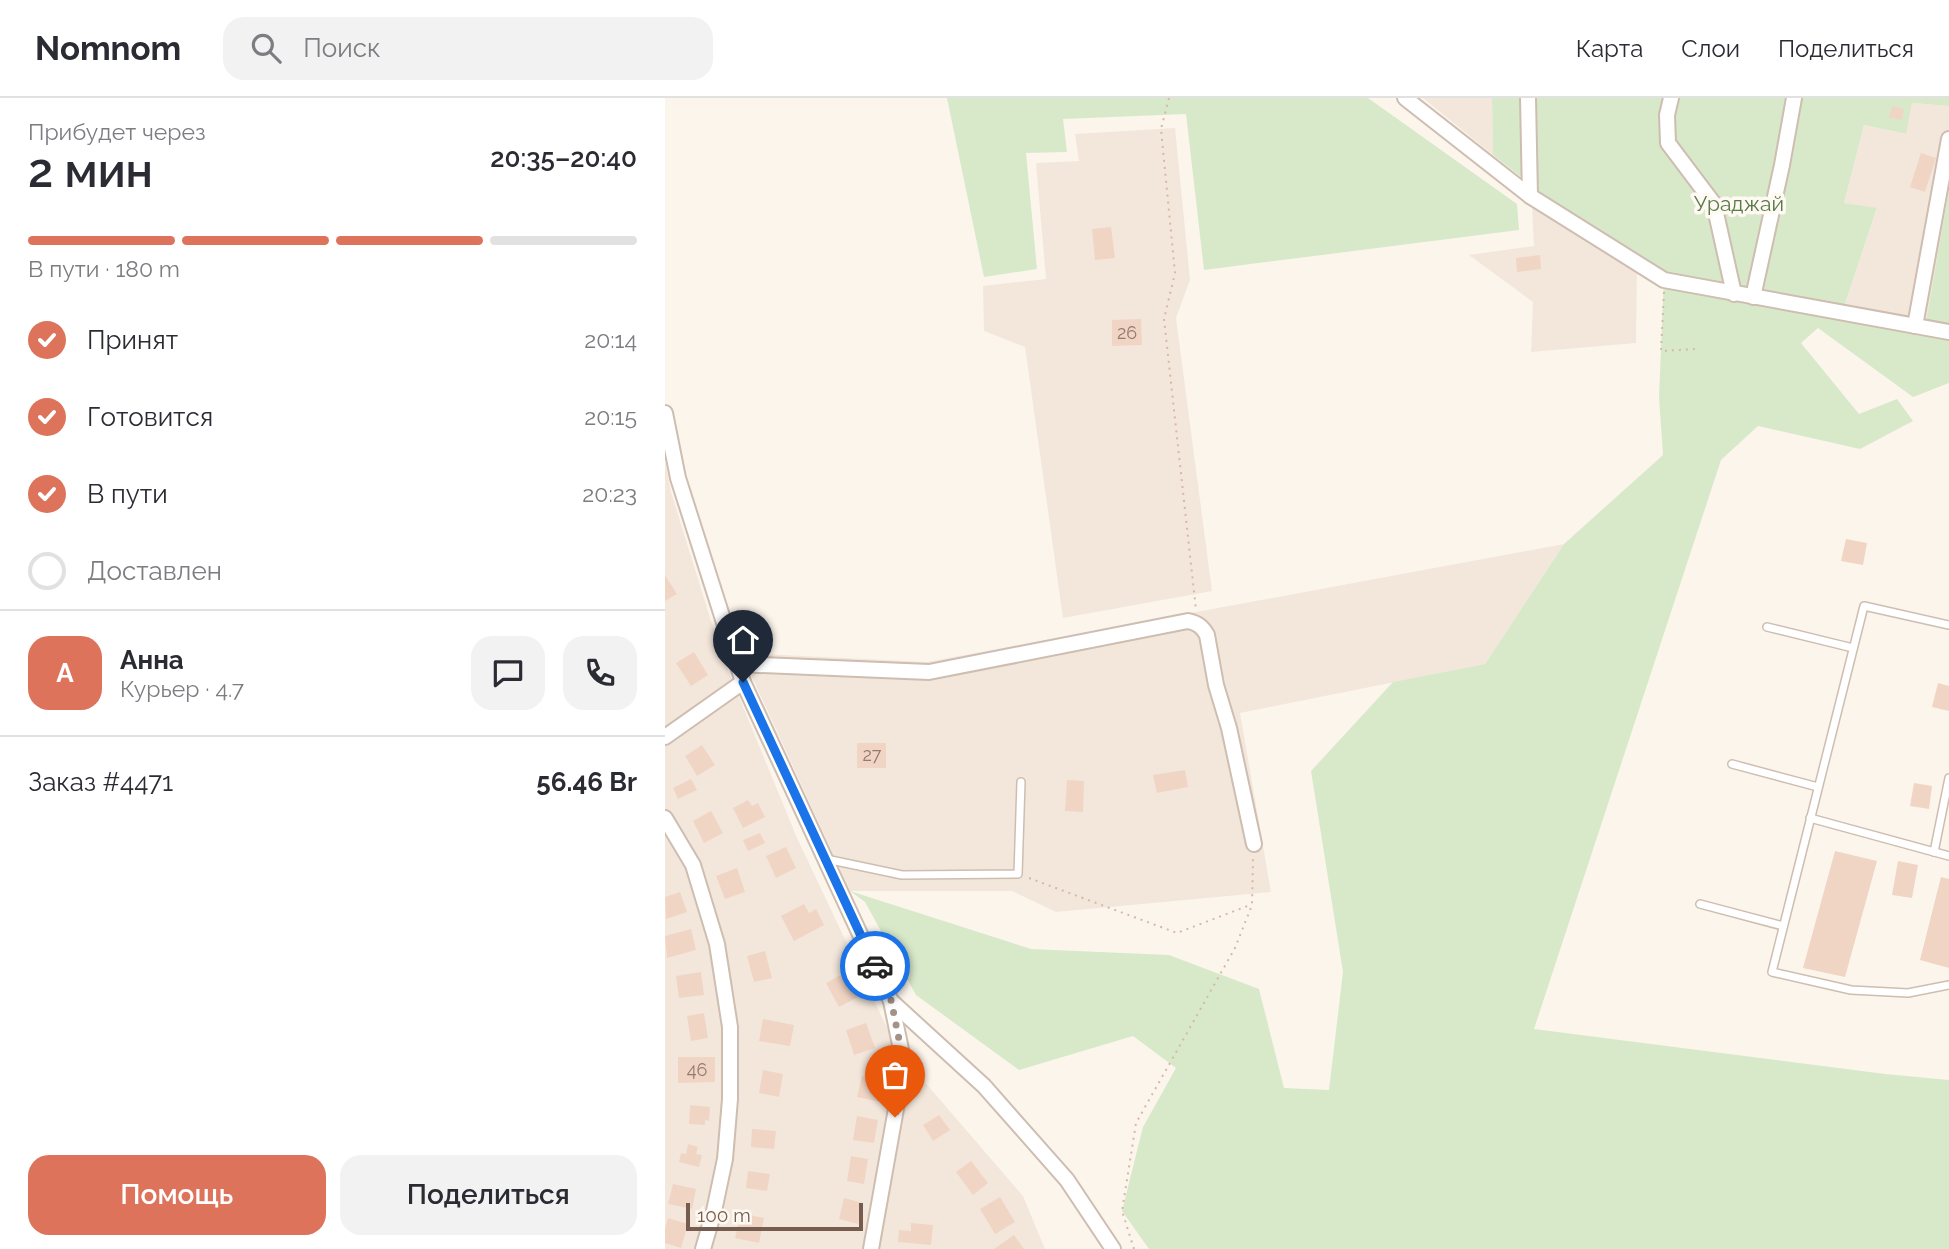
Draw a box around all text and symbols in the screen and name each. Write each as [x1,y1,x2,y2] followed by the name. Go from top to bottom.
[223,17,713,80] search box
[35,29,181,68] text: Nomnom
[247,29,285,67] icon: search
[303,33,381,63] text: Поиск
[1576,34,1643,63] text: Карта
[1681,34,1740,63] text: Слои
[1778,34,1914,63] text: Поделиться
[28,118,206,145] text: Прибудет через
[490,143,637,173] text: 20:35–20:40
[28,144,153,198] text: 2 мин
[1694,191,1784,216] park label: Ураджай
[28,255,180,282] text: В пути · 180 m
[28,321,66,359] icon: check
[1117,322,1137,343] house number: 26
[87,325,178,355] text: Принят
[584,326,637,353] text: 20:14
[28,398,66,436] icon: check
[87,402,213,432] text: Готовится
[584,403,637,430] text: 20:15
[28,475,66,513] icon: check
[87,479,168,509] text: В пути
[582,480,637,507] text: 20:23
[87,556,222,586] text: Доставлен
[713,610,773,682] pin
[724,621,762,659] icon: home
[471,636,545,710] button: chat
[563,636,637,710] button: phone
[120,645,184,675] text: Анна
[56,658,74,688] text: А
[120,675,244,702] text: Курьер · 4.7
[862,744,882,765] house number: 27
[28,767,173,797] text: Заказ #4471
[536,767,637,797] text: 56.46 Br
[840,931,910,1001] courier
[856,947,894,985] icon: car
[865,1045,925,1117] pin
[876,1056,914,1094] icon: bag
[687,1059,707,1080] house number: 46
[28,1155,326,1235] button: Помощь
[340,1155,637,1235] button: Поделиться
[686,1200,863,1232] scale bar
[697,1204,751,1226] text: 100 m

